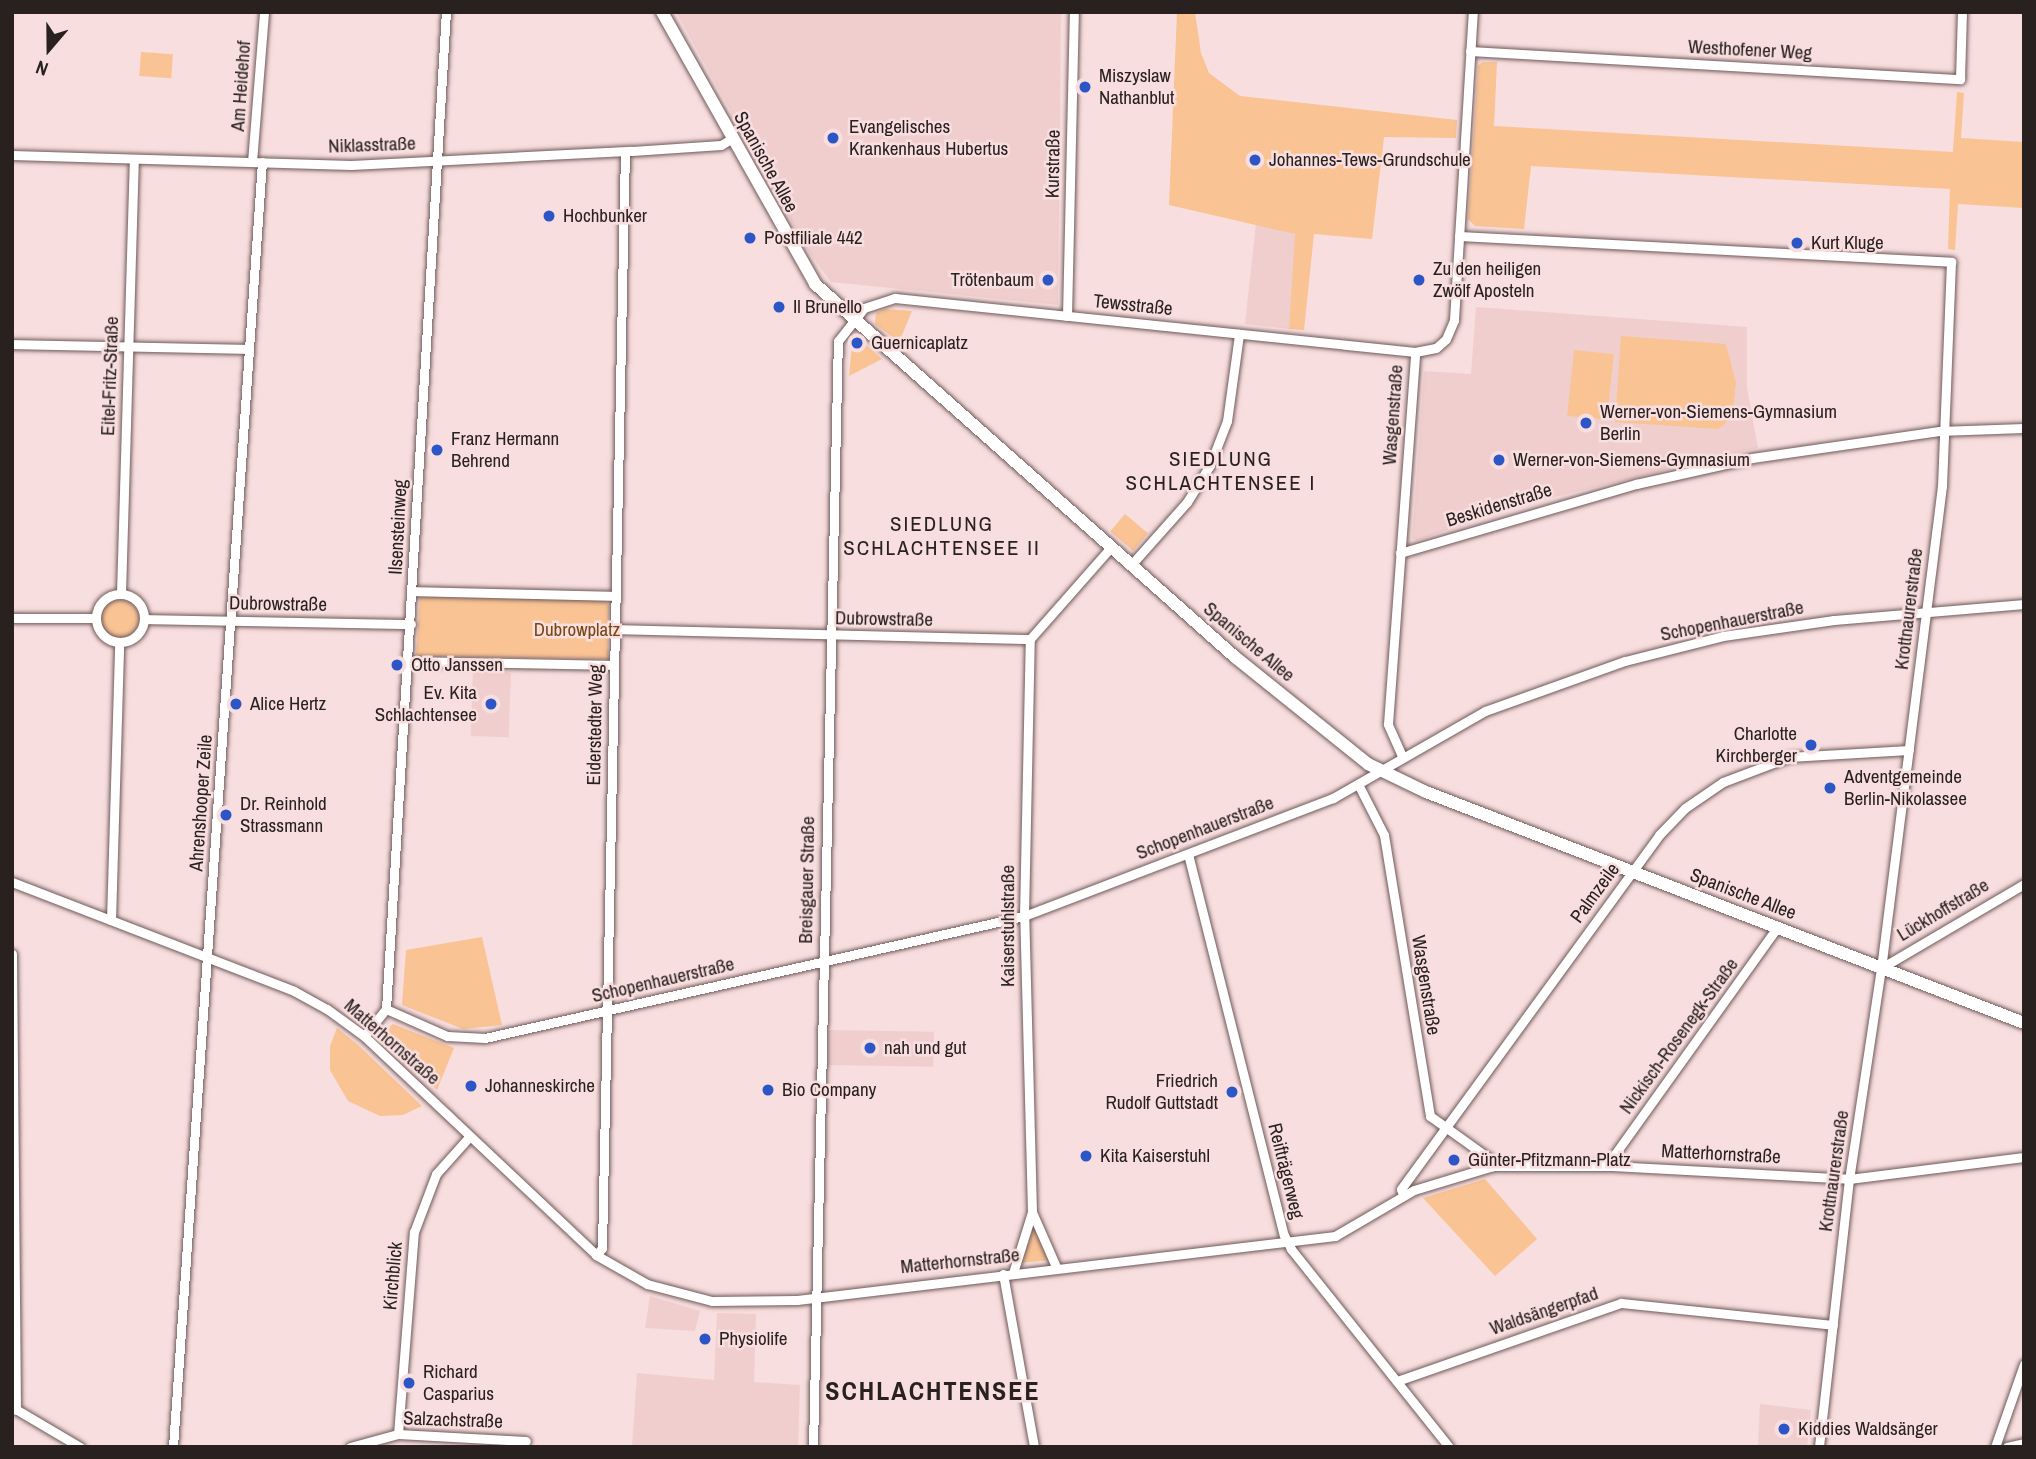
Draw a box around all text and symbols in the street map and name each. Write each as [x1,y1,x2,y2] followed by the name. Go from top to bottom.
[14,14,84,84] north arrow
[1687,35,1813,65] street label: Westhofener Weg
[226,40,256,132] street label: Am Heidehof
[32,55,52,83] text: N
[1099,65,1174,109] place label: Miszyslaw Nathanblut
[1077,79,1093,95] marker: Miszyslaw Nathanblut
[729,107,803,217] street label: Spanische Allee
[849,116,1008,160] place label: Evangelisches Krankenhaus Hubertus
[823,128,843,148] marker: Evangelisches Krankenhaus Hubertus
[1041,130,1065,198] street label: Kurstraße
[328,132,416,158] street label: Niklasstraße
[1269,149,1471,171] place label: Johannes-Tews-Grundschule
[1247,152,1263,168] marker: Johannes-Tews-Grundschule
[563,205,647,227] place label: Hochbunker
[541,208,557,224] marker: Hochbunker
[764,227,863,249] place label: Postfiliale 442
[742,230,758,246] marker: Postfiliale 442
[1811,232,1884,254] place label: Kurt Kluge
[1789,235,1805,251] marker: Kurt Kluge
[1433,258,1541,302] place label: Zu den heiligen Zwölf Aposteln
[951,269,1034,291] place label: Trötenbaum
[1040,272,1056,288] marker: Trötenbaum
[1411,272,1427,288] marker: Zu den heiligen Zwölf Aposteln
[1092,289,1174,321] street label: Tewsstraße
[793,296,862,318] place label: Il Brunello
[771,299,787,315] marker: Il Brunello
[97,316,123,436] street label: Eitel-Fritz-Straße
[871,332,968,354] place label: Guernicaplatz
[849,335,865,351] marker: Guernicaplatz
[1378,364,1408,466] street label: Wasgenstraße
[1600,401,1837,445] place label: Werner-von-Siemens-Gymnasium Berlin
[1578,415,1594,431] marker: Werner-von-Siemens-Gymnasium Berlin
[451,428,559,472] place label: Franz Hermann Behrend
[429,442,445,458] marker: Franz Hermann Behrend
[1127,446,1315,496] district label: SIEDLUNG SCHLACHTENSEE I
[1513,449,1750,471] place label: Werner-von-Siemens-Gymnasium
[1491,452,1507,468] marker: Werner-von-Siemens-Gymnasium
[1443,478,1555,532] street label: Beskidenstraße
[384,479,412,575] street label: Ilsensteinweg
[845,511,1039,561] district label: SIEDLUNG SCHLACHTENSEE II
[1890,547,1928,671] street label: Krottnaurerstraße
[229,592,327,616] street label: Dubrowstraße
[1658,596,1806,646] street label: Schopenhauerstraße
[1199,597,1299,687] street label: Spanische Allee
[835,607,933,631] street label: Dubrowstraße
[534,619,620,641] park label: Dubrowplatz
[411,654,503,676] place label: Otto Janssen
[389,657,405,673] marker: Otto Janssen
[583,664,607,786] street label: Eiderstedter Weg
[375,682,477,726] place label: Ev. Kita Schlachtensee
[250,693,326,715] place label: Alice Hertz
[228,696,244,712] marker: Alice Hertz
[483,696,499,712] marker: Ev. Kita Schlachtensee
[1716,723,1797,767] place label: Charlotte Kirchberger
[185,734,217,872] street label: Ahrenshooper Zeile
[1803,737,1819,753] marker: Charlotte Kirchberger
[1844,766,1967,810] place label: Adventgemeinde Berlin-Nikolassee
[1822,780,1838,796] marker: Adventgemeinde Berlin-Nikolassee
[1133,791,1277,865] street label: Schopenhauerstraße
[240,793,327,837] place label: Dr. Reinhold Strassmann
[218,807,234,823] marker: Dr. Reinhold Strassmann
[794,816,820,944] street label: Breisgauer Straße
[1566,859,1624,927] street label: Palmzeile
[1686,863,1800,925] street label: Spanische Allee
[997,865,1019,987] street label: Kaiserstuhlstraße
[1893,874,1993,946] street label: Lückhoffstraße
[1407,933,1445,1037] street label: Wasgenstraße
[590,953,736,1007] street label: Schopenhauerstraße
[1615,954,1743,1118] street label: Nickisch-Rosenegk-Straße
[339,994,445,1090] street label: Matterhornstraße
[884,1037,966,1059] place label: nah und gut
[862,1040,878,1056] marker: nah und gut
[1105,1070,1218,1114] place label: Friedrich Rudolf Guttstadt
[485,1075,595,1097] place label: Johanneskirche
[463,1078,479,1094] marker: Johanneskirche
[782,1079,876,1101] place label: Bio Company
[760,1082,776,1098] marker: Bio Company
[1224,1084,1240,1100] marker: Friedrich Rudolf Guttstadt
[1814,1109,1854,1233] street label: Krottnaurerstraße
[1263,1121,1309,1221] street label: Reifträgerweg
[1661,1139,1781,1169] street label: Matterhornstraße
[1100,1145,1210,1167] place label: Kita Kaiserstuhl
[1078,1148,1094,1164] marker: Kita Kaiserstuhl
[1468,1149,1631,1171] place label: Günter-Pfitzmann-Platz
[1446,1152,1462,1168] marker: Günter-Pfitzmann-Platz
[379,1241,407,1311] street label: Kirchblick
[899,1243,1021,1279] street label: Matterhornstraße
[1487,1282,1601,1340] street label: Waldsängerpfad
[719,1328,787,1350] place label: Physiolife
[697,1331,713,1347] marker: Physiolife
[423,1361,494,1405] place label: Richard Casparius
[401,1375,417,1391] marker: Richard Casparius
[827,1375,1039,1407] district label: SCHLACHTENSEE
[403,1407,503,1433] street label: Salzachstraße
[1798,1418,1938,1440] place label: Kiddies Waldsänger
[1776,1421,1792,1437] marker: Kiddies Waldsänger

